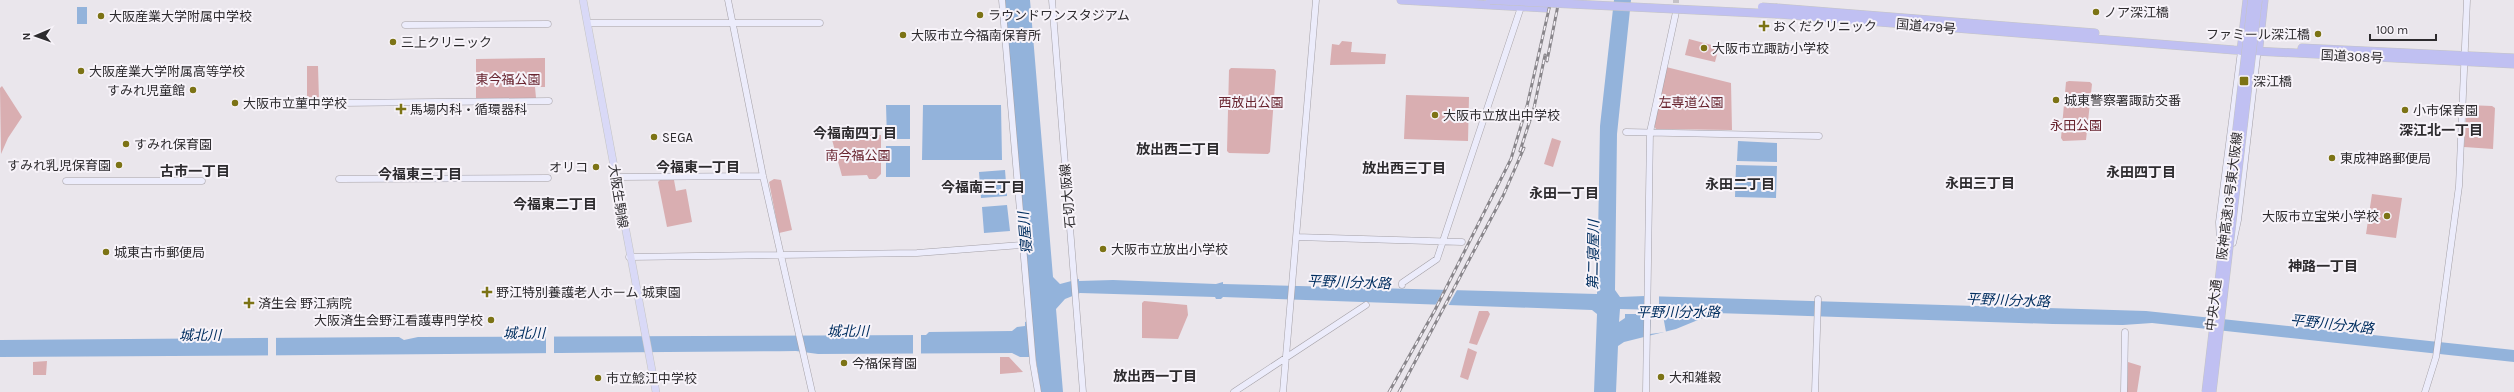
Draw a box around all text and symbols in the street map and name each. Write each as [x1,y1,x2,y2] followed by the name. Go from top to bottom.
[2104,5,2169,20] place label: ノア深江橋
[2091,7,2101,17] marker: ノア深江橋
[988,8,1130,23] place label: ラウンドワンスタジアム
[109,9,252,24] place label: 大阪産業大学附属中学校
[975,10,985,20] marker: ラウンドワンスタジアム
[96,11,106,21] marker: 大阪産業大学附属中学校
[16,16,56,56] north arrow
[1895,16,1956,37] street label: 国道479号
[2370,16,2436,42] scale bar
[1773,19,1877,34] place label: おくだクリニック
[1758,20,1770,32] marker: おくだクリニック
[2376,23,2408,37] text: 100 m
[2206,27,2310,42] place label: ファミール深江橋
[911,28,1041,43] place label: 大阪市立今福南保育所
[2313,29,2323,39] marker: ファミール深江橋
[898,30,908,40] marker: 大阪市立今福南保育所
[20,32,33,41] text: N
[401,35,492,50] place label: 三上クリニック
[388,37,398,47] marker: 三上クリニック
[1712,41,1829,56] place label: 大阪市立諏訪小学校
[1699,43,1709,53] marker: 大阪市立諏訪小学校
[2320,47,2384,66] street label: 国道308号
[89,64,245,79] place label: 大阪産業大学附属高等学校
[76,66,86,76] marker: 大阪産業大学附属高等学校
[475,72,541,87] park label: 東今福公園
[2253,74,2292,89] place label: 深江橋
[2238,75,2250,87] marker: 深江橋
[107,83,185,98] place label: すみれ児童館
[188,85,198,95] marker: すみれ児童館
[2064,93,2181,108] place label: 城東警察署諏訪交番
[1218,95,1284,110] park label: 西放出公園
[1658,95,1724,110] park label: 左専道公園
[2051,95,2061,105] marker: 城東警察署諏訪交番
[243,96,347,111] place label: 大阪市立菫中学校
[230,98,240,108] marker: 大阪市立菫中学校
[410,102,527,117] place label: 馬場内科・循環器科
[395,103,407,115] marker: 馬場内科・循環器科
[2413,103,2478,118] place label: 小市保育園
[2400,105,2410,115] marker: 小市保育園
[1443,108,1560,123] place label: 大阪市立放出中学校
[1430,110,1440,120] marker: 大阪市立放出中学校
[2050,118,2102,133] park label: 永田公園
[2399,122,2483,139] district label: 深江北一丁目
[813,125,897,142] district label: 今福南四丁目
[662,130,694,145] place label: SEGA
[2214,131,2245,261] street label: 阪神高速13号東大阪線
[649,132,659,142] marker: SEGA
[134,137,212,152] place label: すみれ保育園
[121,139,131,149] marker: すみれ保育園
[1136,141,1220,158] district label: 放出西二丁目
[825,148,891,163] park label: 南今福公園
[2340,151,2431,166] place label: 東成神路郵便局
[2327,153,2337,163] marker: 東成神路郵便局
[7,158,111,173] place label: すみれ乳児保育園
[656,159,740,176] district label: 今福東一丁目
[114,160,124,170] marker: すみれ乳児保育園
[549,160,588,175] place label: オリコ
[1362,160,1446,177] district label: 放出西三丁目
[591,162,601,172] marker: オリコ
[160,163,230,180] district label: 古市一丁目
[606,163,631,229] street label: 大阪生駒線
[1057,163,1078,229] street label: 石切大阪線
[2106,164,2176,181] district label: 永田四丁目
[378,166,462,183] district label: 今福東三丁目
[1945,175,2015,192] district label: 永田三丁目
[1705,176,1775,193] district label: 永田二丁目
[941,179,1025,196] district label: 今福南三丁目
[1529,185,1599,202] district label: 永田一丁目
[513,196,597,213] district label: 今福東二丁目
[1015,209,1036,255] water label: 寝屋川
[2262,209,2379,224] place label: 大阪市立宝栄小学校
[2382,211,2392,221] marker: 大阪市立宝栄小学校
[1584,218,1603,290] water label: 第二寝屋川
[1111,242,1228,257] place label: 大阪市立放出小学校
[1098,244,1108,254] marker: 大阪市立放出小学校
[114,245,205,260] place label: 城東古市郵便局
[101,247,111,257] marker: 城東古市郵便局
[2288,258,2358,275] district label: 神路一丁目
[1307,273,1392,292] water label: 平野川分水路
[2203,278,2224,332] street label: 中央大通
[496,285,681,300] place label: 野江特別養護老人ホーム 城東園
[481,286,493,298] marker: 野江特別養護老人ホーム 城東園
[1966,291,2051,310] water label: 平野川分水路
[258,296,352,311] place label: 済生会 野江病院
[243,297,255,309] marker: 済生会 野江病院
[1636,304,1721,321] water label: 平野川分水路
[2289,312,2376,337] water label: 平野川分水路
[314,313,483,328] place label: 大阪済生会野江看護専門学校
[486,315,496,325] marker: 大阪済生会野江看護専門学校
[827,323,871,340] water label: 城北川
[503,325,547,342] water label: 城北川
[179,327,223,344] water label: 城北川
[852,356,917,371] place label: 今福保育園
[839,358,849,368] marker: 今福保育園
[1113,368,1197,385] district label: 放出西一丁目
[1669,370,1721,385] place label: 大和雑穀
[606,371,697,386] place label: 市立鯰江中学校
[1656,372,1666,382] marker: 大和雑穀
[593,373,603,383] marker: 市立鯰江中学校

